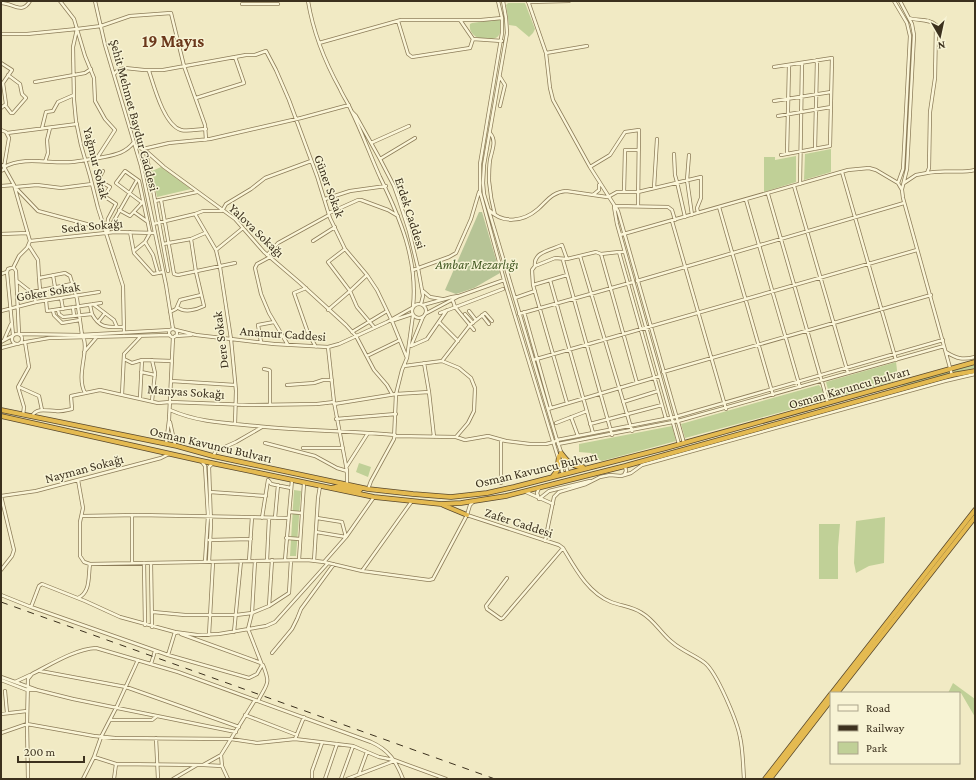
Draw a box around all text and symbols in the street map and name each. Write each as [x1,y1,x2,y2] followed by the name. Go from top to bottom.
[920,16,960,56] north arrow
[142,32,204,51] district label: 19 Mayıs
[107,38,162,193] street label: Şehit Mehmet Baydur Caddesi
[936,39,946,52] text: N
[80,126,113,201] street label: Yağmur Sokak
[311,153,348,220] street label: Güner Sokak
[392,176,429,251] street label: Erdek Caddesi
[226,200,288,261] street label: Yalova Sokağı
[61,215,124,236] street label: Seda Sokağı
[435,257,519,272] park label: Ambar Mezarlığı
[15,278,82,304] street label: Göker Sokak
[209,310,231,370] street label: Dere Sokak
[239,323,327,344] street label: Anamur Caddesi
[787,363,912,412] street label: Osman Kavuncu Bulvarı
[147,381,226,402] street label: Manyas Sokağı
[148,423,274,466] street label: Osman Kavuncu Bulvarı
[474,448,599,491] street label: Osman Kavuncu Bulvarı
[43,451,126,486] street label: Nayman Sokağı
[483,504,555,541] street label: Zafer Caddesi
[830,692,960,764] legend
[866,701,891,715] text: Road
[866,721,905,735] text: Railway
[18,738,84,764] scale bar
[866,741,888,755] text: Park
[24,745,56,759] text: 200 m

